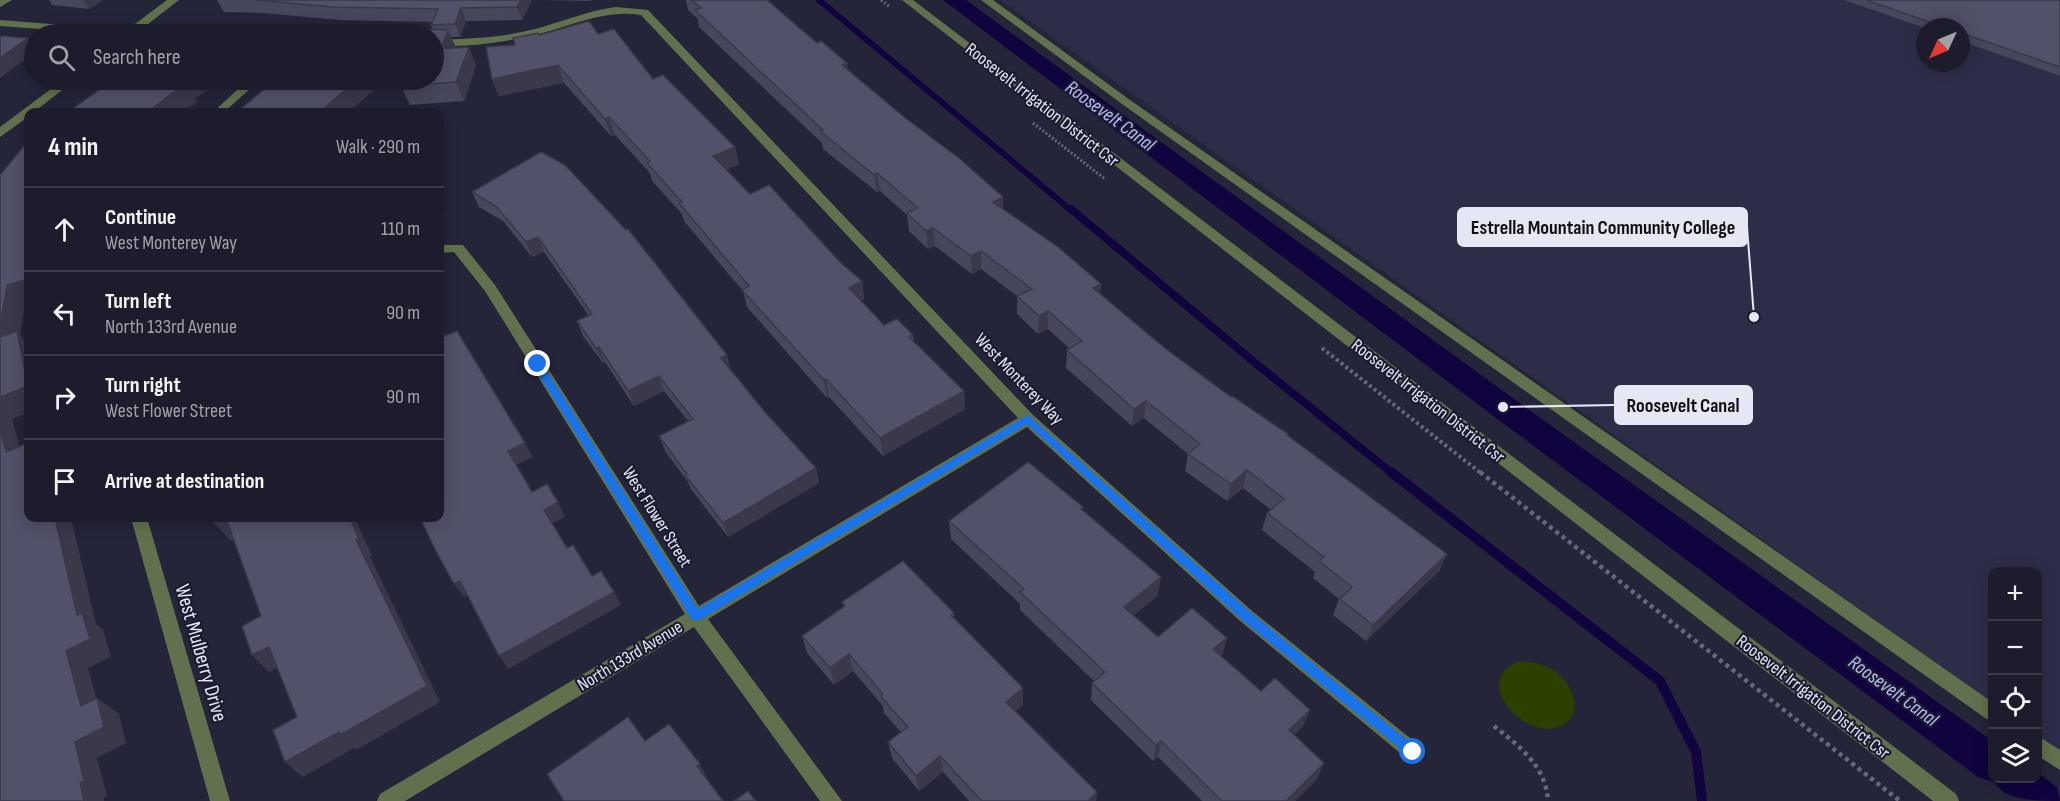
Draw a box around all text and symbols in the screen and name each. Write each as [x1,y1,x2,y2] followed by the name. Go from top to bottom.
[1916,18,1970,72] north arrow
[24,24,444,90] search box
[961,39,1123,171] street label: Roosevelt Irrigation District Csr
[45,41,78,74] icon: search
[93,44,180,71] text: Search here
[1060,75,1161,157] water label: Roosevelt Canal
[48,132,98,163] text: 4 min
[336,135,420,159] text: Walk · 290 m
[105,204,176,231] text: Continue
[1458,208,1747,246] callout: Estrella Mountain Community College
[48,213,81,246] icon: ahead
[1471,216,1735,240] text: Estrella Mountain Community College
[381,217,420,241] text: 110 m
[105,231,237,255] text: West Monterey Way
[105,288,171,315] text: Turn left
[48,297,81,330] icon: left
[386,301,420,325] text: 90 m
[105,315,237,339] text: North 133rd Avenue
[970,329,1068,429] street label: West Monterey Way
[1347,335,1509,467] street label: Roosevelt Irrigation District Csr
[524,350,550,376] route end
[105,372,181,399] text: Turn right
[48,381,81,414] icon: right
[386,385,420,409] text: 90 m
[1615,386,1752,424] callout: Roosevelt Canal
[1626,394,1740,418] text: Roosevelt Canal
[105,399,232,423] text: West Flower Street
[618,463,696,571] street label: West Flower Street
[48,465,81,498] icon: arrive
[105,468,264,495] text: Arrive at destination
[1988,567,2042,783] map controls
[1988,567,2042,621] button: +
[169,581,233,725] street label: West Mulberry Drive
[574,616,686,696] street label: North 133rd Avenue
[1988,621,2042,675] button: −
[1732,631,1894,763] street label: Roosevelt Irrigation District Csr
[1843,650,1944,732] water label: Roosevelt Canal
[1988,675,2042,729] button: locate
[1988,729,2042,783] button: layers
[1399,738,1425,764] route start

